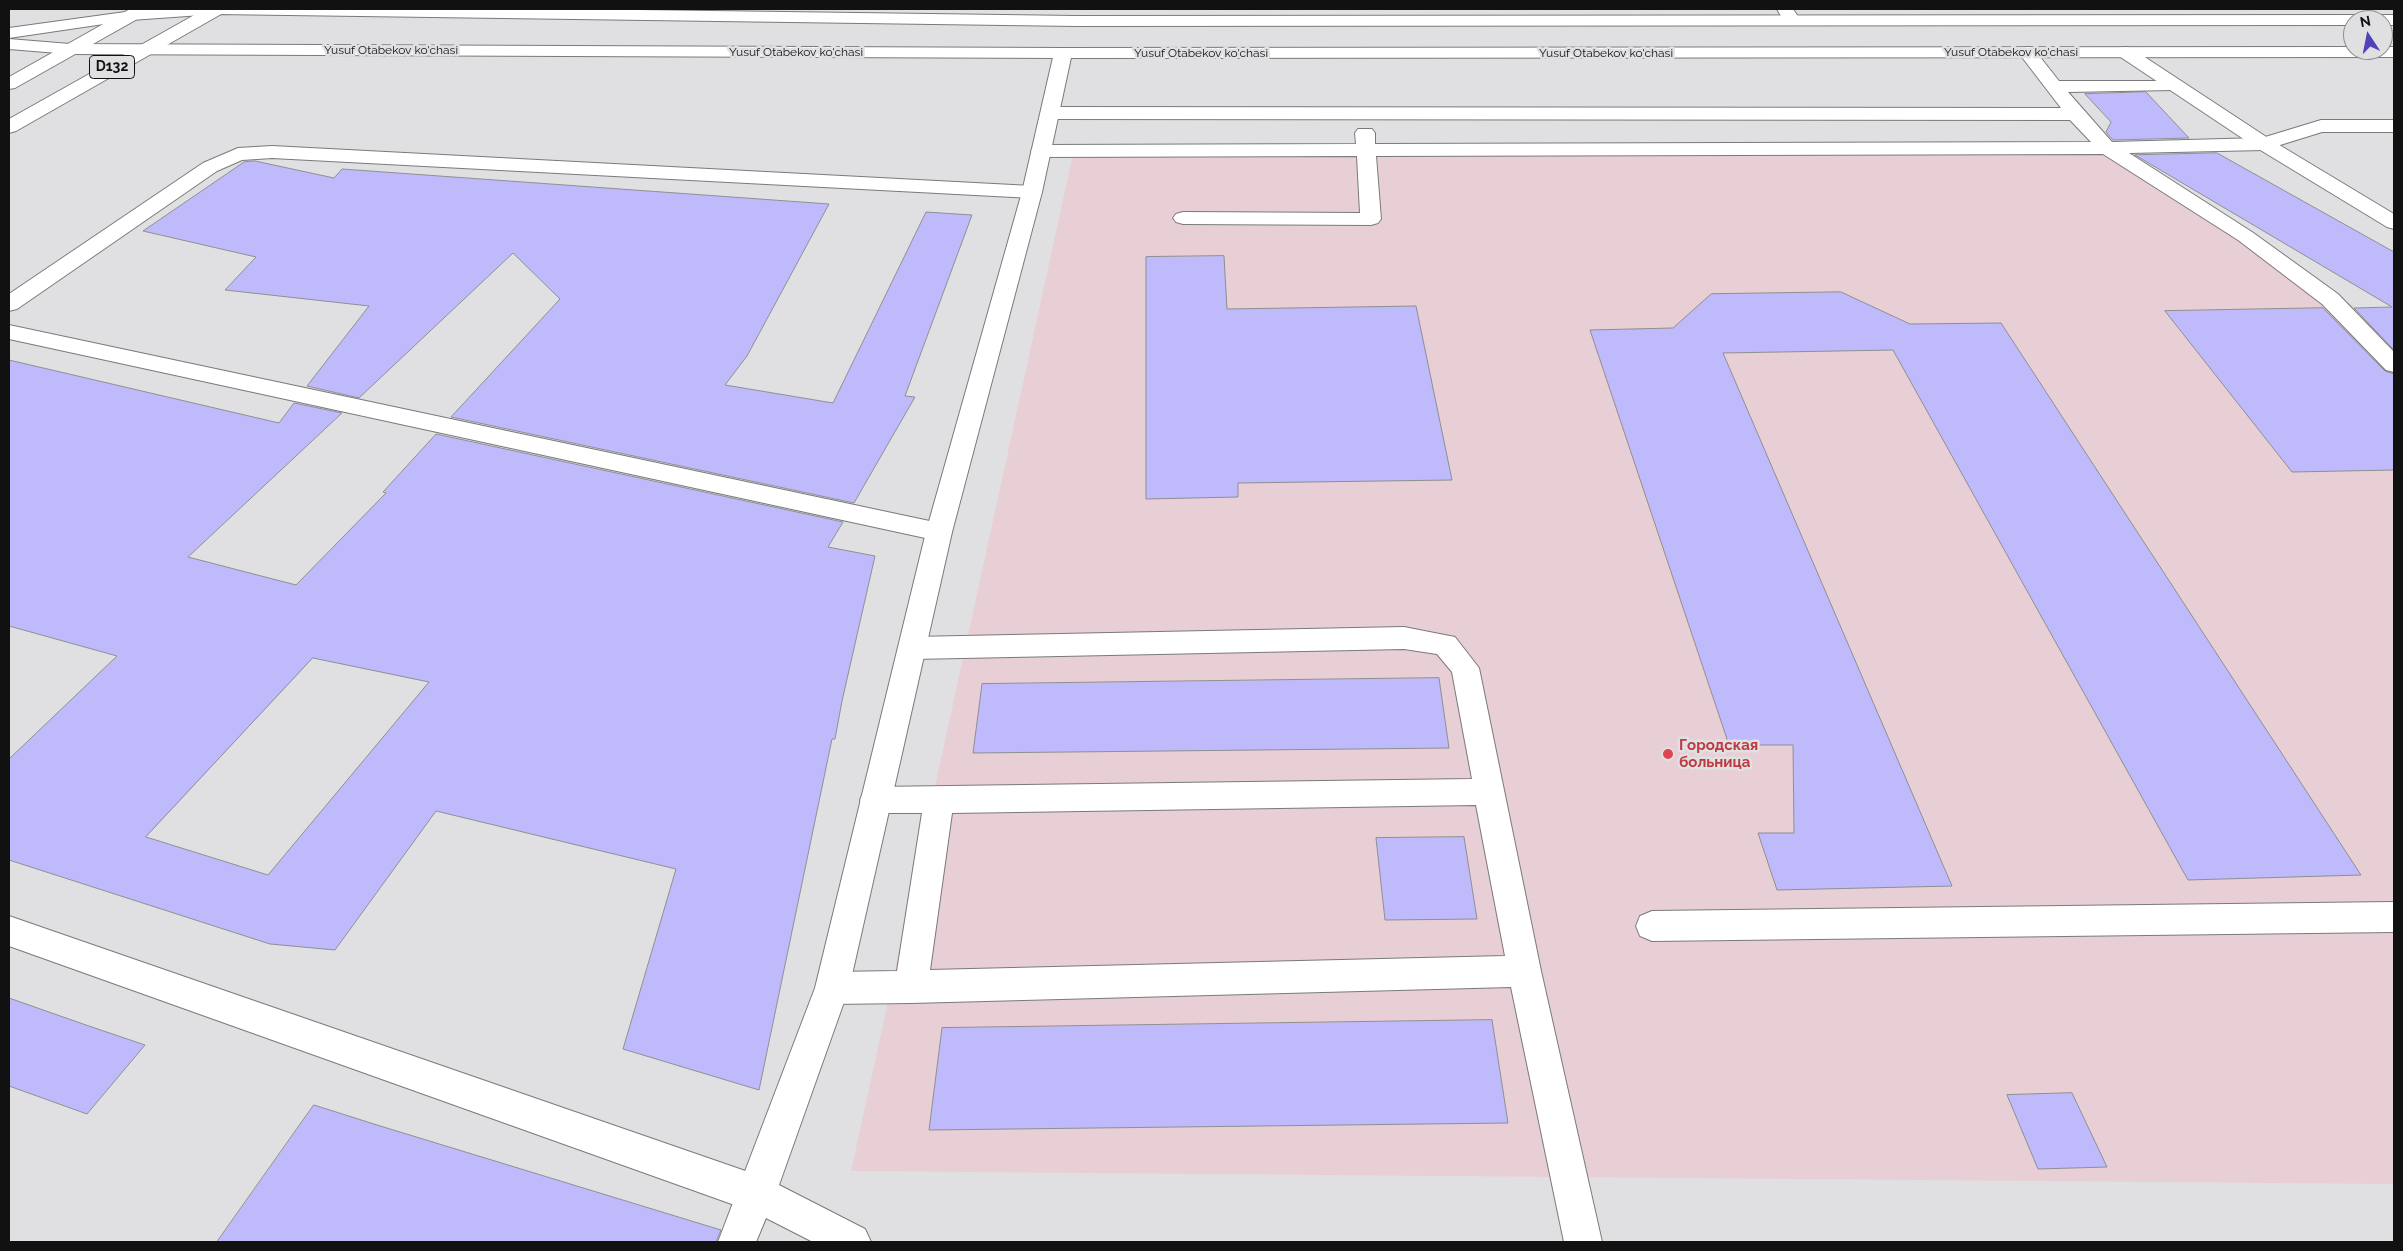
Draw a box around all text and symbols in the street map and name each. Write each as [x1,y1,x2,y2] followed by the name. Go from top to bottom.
[2343,10,2393,60] north arrow
[2359,12,2372,30] text: N
[324,43,458,57] street label: Yusuf Otabekov ko'chasi
[729,45,863,59] street label: Yusuf Otabekov ko'chasi
[1944,45,2078,59] street label: Yusuf Otabekov ko'chasi
[1134,46,1268,60] street label: Yusuf Otabekov ko'chasi
[1539,46,1673,60] street label: Yusuf Otabekov ko'chasi
[90,56,134,78] road number: D132
[1679,736,1758,771] place label: Городская больница
[1661,747,1675,761] marker: Городская больница

